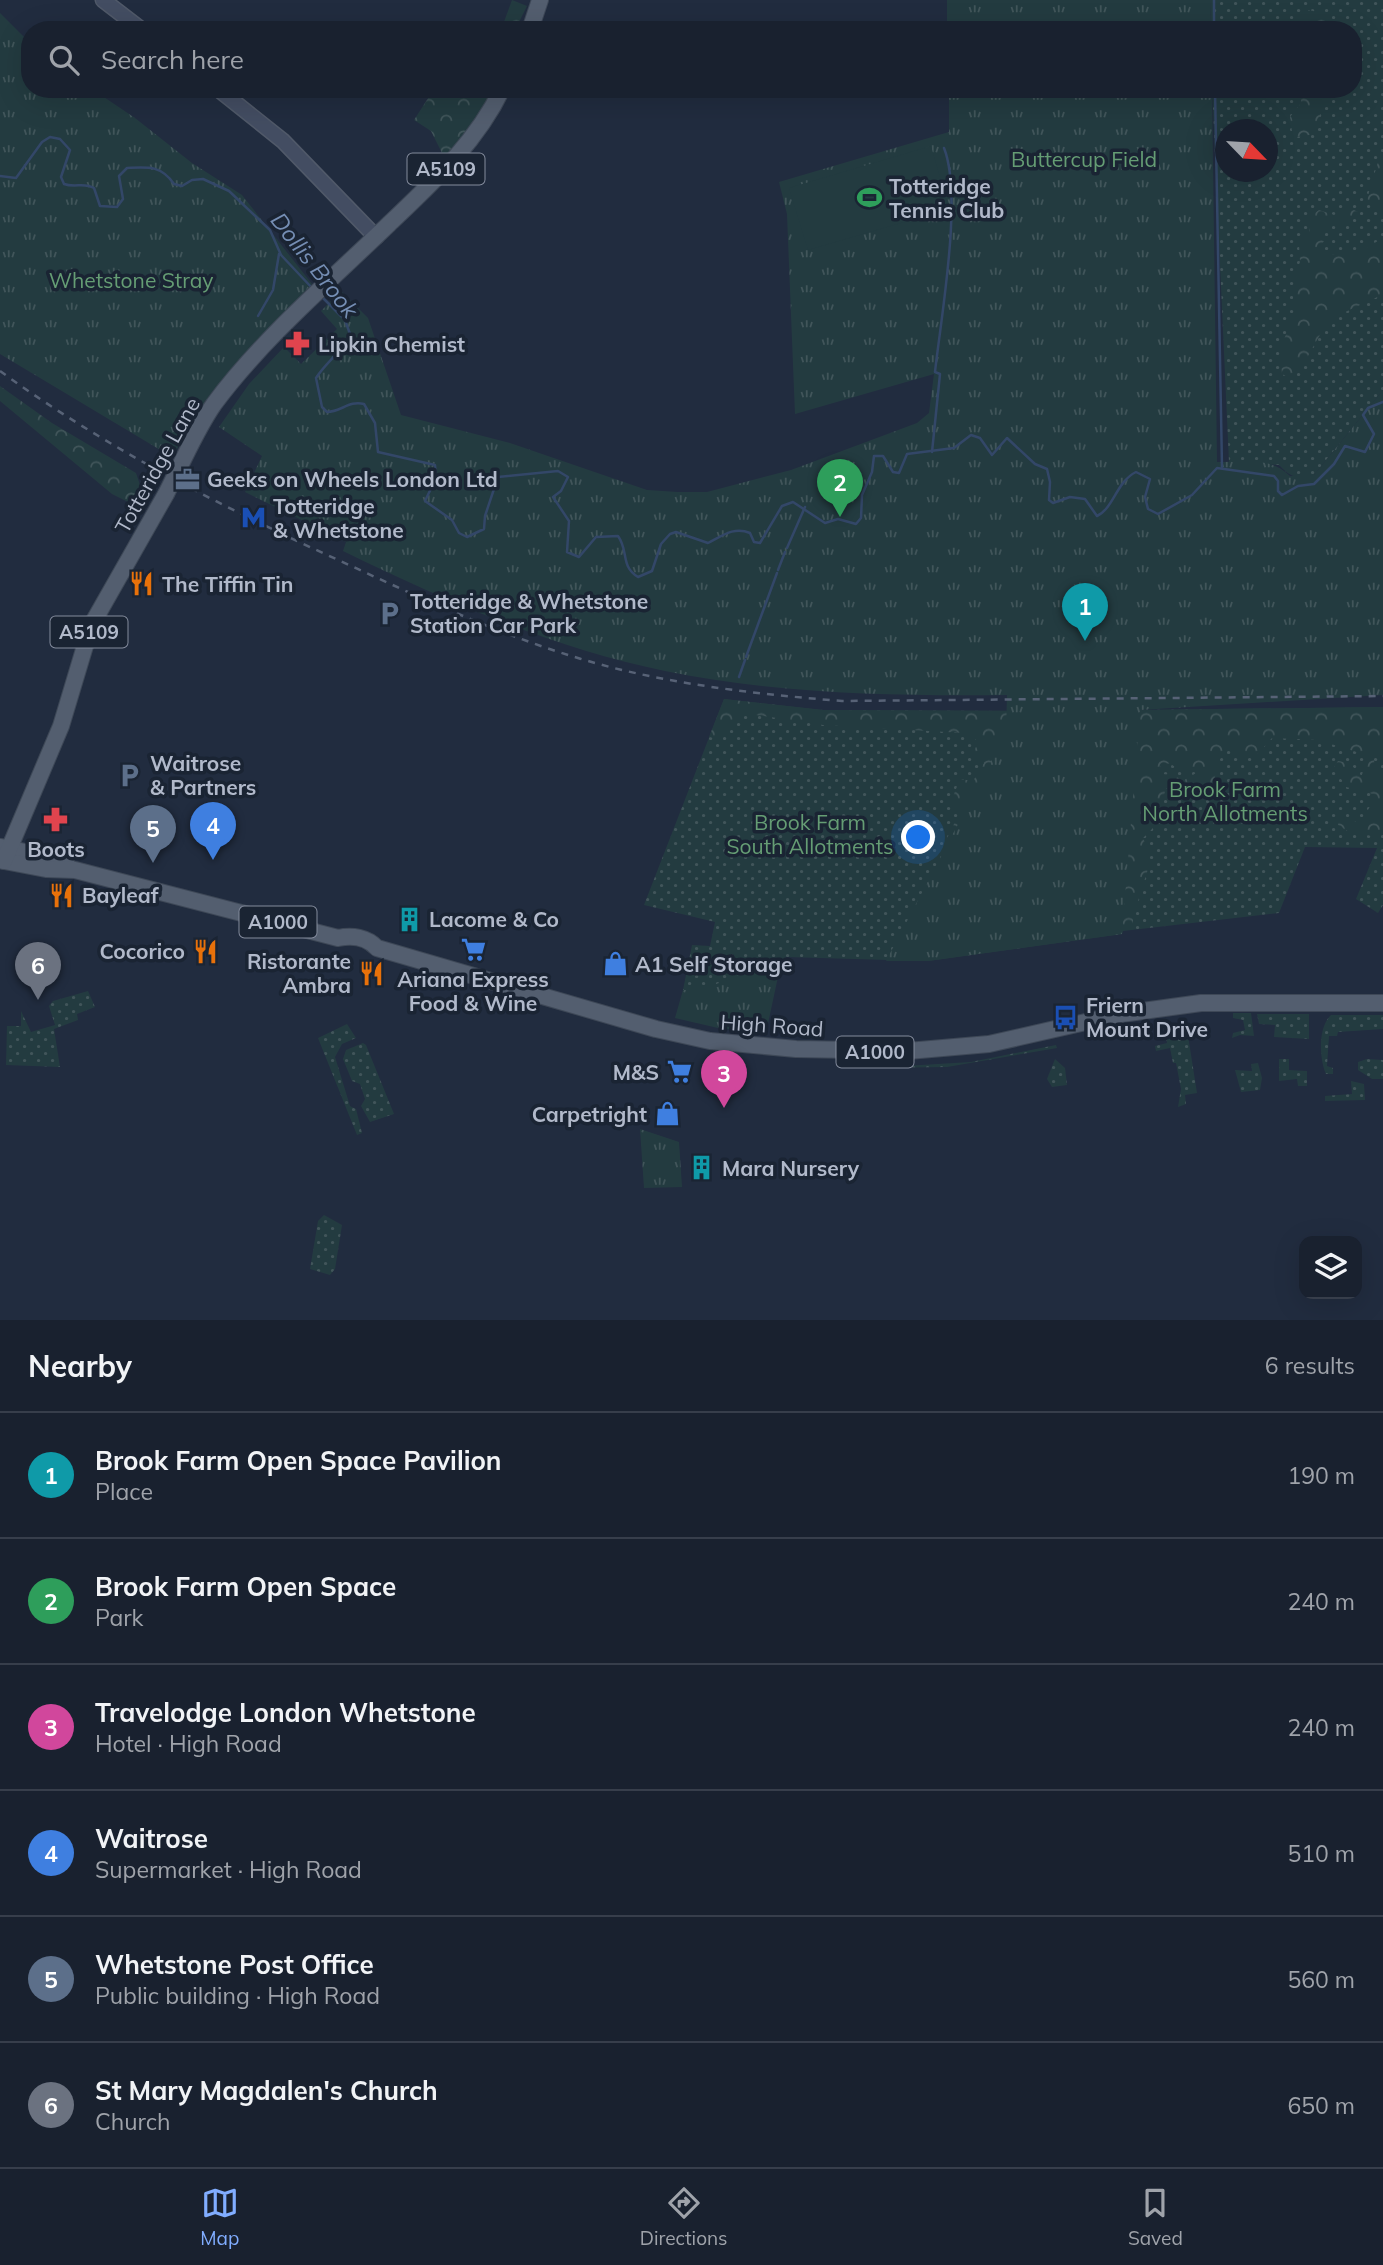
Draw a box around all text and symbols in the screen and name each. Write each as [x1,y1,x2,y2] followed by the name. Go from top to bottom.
[21,21,1362,98] search box
[45,41,83,79] icon: search
[101,43,244,76] text: Search here
[1215,119,1278,182] north arrow
[1011,146,1157,172] park label: Buttercup Field
[408,154,485,184] road number: A5109
[889,173,1004,223] place label: Totteridge Tennis Club
[855,184,883,212] sports icon: Totteridge Tennis Club
[265,206,366,325] water label: Dollis Brook
[49,267,213,293] park label: Whetstone Stray
[284,330,312,358] pharmacy icon: Lipkin Chemist
[318,331,465,357] place label: Lipkin Chemist
[109,393,205,537] street label: Totteridge Lane
[817,459,863,517] pin: 2
[173,465,201,493] office icon: Geeks on Wheels London Ltd
[207,466,498,492] place label: Geeks on Wheels London Ltd
[273,493,404,543] place label: Totteridge & Whetstone
[239,504,267,532] metro station icon: Totteridge & Whetstone
[128,570,156,598] restaurant icon: The Tiffin Tin
[162,571,293,597] place label: The Tiffin Tin
[1062,583,1108,641] pin: 1
[410,588,648,638] place label: Totteridge & Whetstone Station Car Park
[376,599,404,627] parking icon: Totteridge & Whetstone Station Car Park
[50,617,128,648] road number: A5109
[150,750,256,800] place label: Waitrose & Partners
[116,761,144,789] parking icon: Waitrose & Partners
[1142,776,1308,826] park label: Brook Farm North Allotments
[190,802,236,860] pin: 4
[130,805,176,863] pin: 5
[42,806,70,834] pharmacy icon: Boots
[727,809,893,859] park label: Brook Farm South Allotments
[901,820,935,854] your location
[27,836,85,862] place label: Boots
[48,881,76,909] restaurant icon: Bayleaf
[82,882,160,908] place label: Bayleaf
[395,905,423,933] building icon: Lacome & Co
[240,906,316,938] road number: A1000
[429,906,559,932] place label: Lacome & Co
[459,936,487,964] supermarket icon: Ariana Express Food & Wine
[191,937,219,965] restaurant icon: Cocorico
[100,938,185,964] place label: Cocorico
[15,942,61,1000] pin: 6
[247,948,351,998] place label: Ristorante Ambra
[601,950,629,978] shop icon: A1 Self Storage
[635,951,793,977] place label: A1 Self Storage
[357,959,385,987] restaurant icon: Ristorante Ambra
[397,966,549,1016] place label: Ariana Express Food & Wine
[1086,992,1208,1042] place label: Friern Mount Drive
[1052,1003,1080,1031] bus stop icon: Friern Mount Drive
[720,1008,824,1042] street label: High Road
[836,1036,914,1068] road number: A1000
[701,1050,747,1108] pin: 3
[665,1058,693,1086] supermarket icon: M&S
[613,1059,659,1085] place label: M&S
[653,1100,681,1128] shop icon: Carpetright
[532,1101,647,1127] place label: Carpetright
[688,1154,716,1182] building icon: Mara Nursery
[722,1155,860,1181] place label: Mara Nursery
[1299,1236,1362,1299] map controls
[1299,1236,1362,1299] button: layers
[28,1347,132,1385] text: Nearby
[1265,1351,1355,1380] text: 6 results
[95,1444,502,1477] text: Brook Farm Open Space Pavilion
[44,1461,58,1490] text: 1
[1287,1461,1355,1490] text: 190 m
[95,1477,153,1506] text: Place
[95,1570,396,1603] text: Brook Farm Open Space
[44,1587,58,1616] text: 2
[1287,1587,1355,1616] text: 240 m
[95,1603,143,1632] text: Park
[95,1696,476,1729] text: Travelodge London Whetstone
[44,1713,58,1742] text: 3
[1287,1713,1355,1742] text: 240 m
[95,1729,282,1758] text: Hotel · High Road
[95,1822,208,1855] text: Waitrose
[44,1839,58,1868] text: 4
[1287,1839,1355,1868] text: 510 m
[95,1855,362,1884] text: Supermarket · High Road
[95,1948,374,1981] text: Whetstone Post Office
[44,1965,58,1994] text: 5
[1287,1965,1355,1994] text: 560 m
[95,1981,380,2010] text: Public building · High Road
[95,2074,438,2107] text: St Mary Magdalen's Church
[44,2091,58,2120] text: 6
[1287,2091,1355,2120] text: 650 m
[95,2107,171,2136] text: Church
[200,2184,239,2250] tab: Map
[640,2184,728,2250] tab: Directions
[1128,2184,1183,2250] tab: Saved

